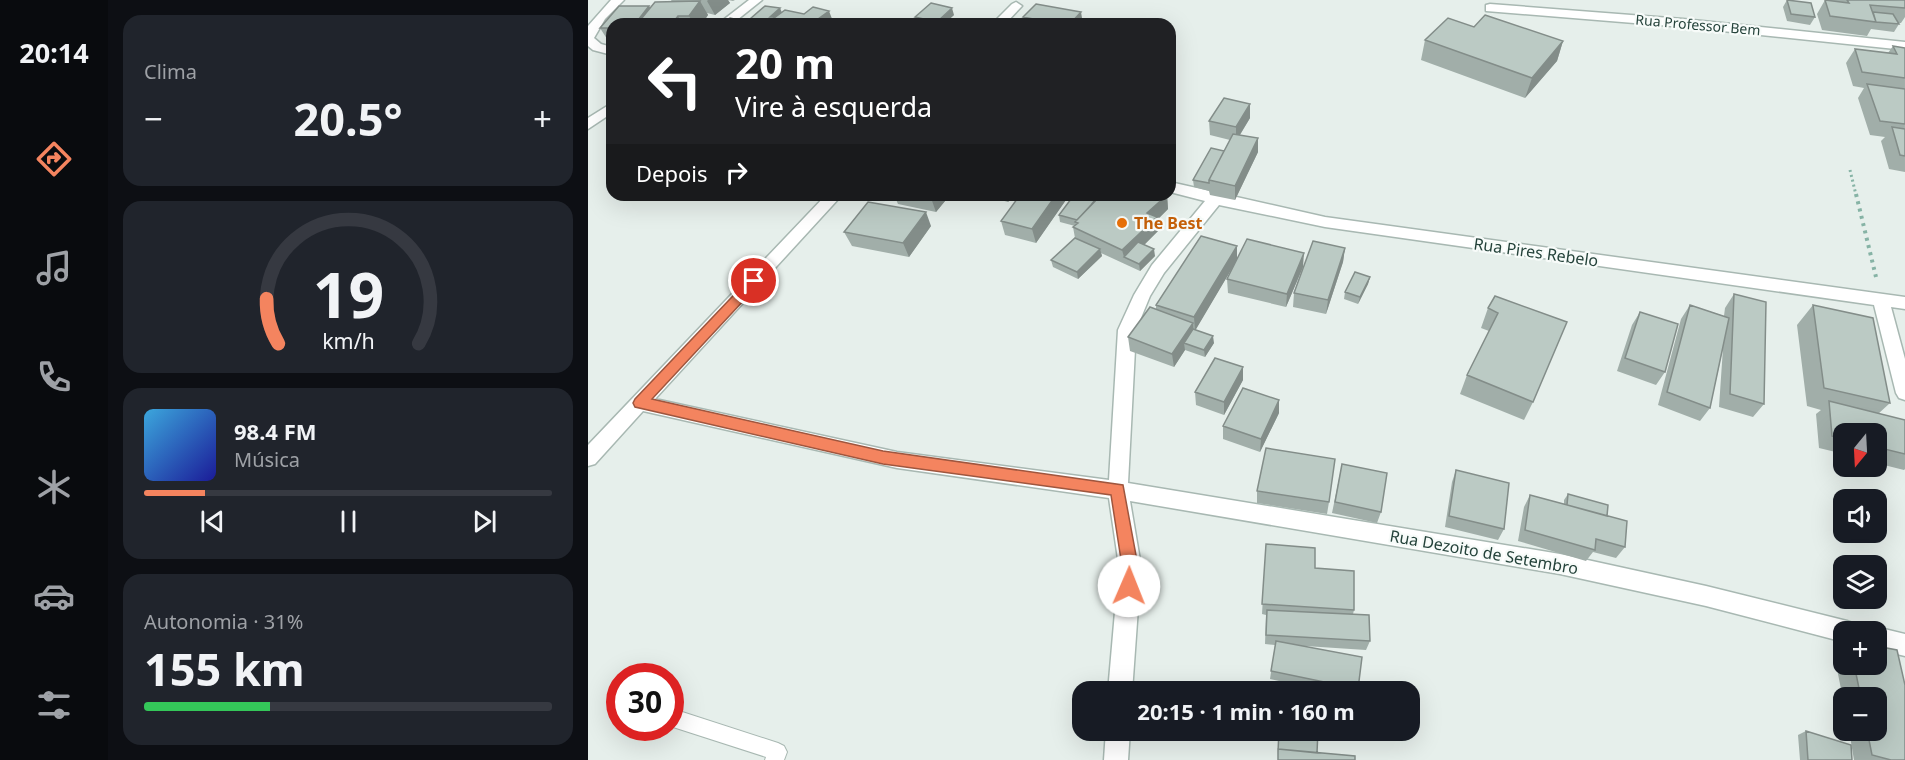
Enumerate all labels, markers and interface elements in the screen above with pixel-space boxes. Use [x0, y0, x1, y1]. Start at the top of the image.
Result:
street label: Rua Professor Bem [1635, 10, 1761, 39]
text: 20:14 [19, 34, 89, 71]
text: 20 m [735, 34, 835, 91]
icon: left [636, 42, 714, 120]
text: Clima [144, 58, 197, 85]
text: 20.5° [294, 88, 402, 149]
text: Vire à esquerda [735, 88, 932, 125]
text: − [144, 96, 163, 141]
text: + [533, 96, 552, 141]
icon: directions [33, 138, 75, 180]
icon: right [720, 156, 753, 189]
text: Depois [636, 158, 708, 188]
place label: The Best [1134, 212, 1203, 234]
marker: The Best [1115, 216, 1129, 230]
street label: Rua Pires Rebelo [1472, 232, 1600, 272]
icon: music [33, 247, 75, 289]
text: 19 [312, 251, 384, 336]
pin [728, 255, 779, 306]
icon: arrive [737, 264, 770, 297]
text: km/h [322, 326, 374, 355]
icon: phone [33, 356, 75, 398]
text: 98.4 FM [234, 416, 316, 446]
north arrow [1833, 423, 1887, 477]
map controls [1833, 423, 1887, 741]
text: Música [234, 446, 300, 473]
icon: climate [33, 466, 75, 508]
button: sound [1833, 489, 1887, 543]
icon: previous [196, 505, 229, 538]
icon: pause [332, 505, 365, 538]
icon: next [468, 505, 501, 538]
street label: Rua Dezoito de Setembro [1388, 525, 1580, 579]
position arrow [1097, 554, 1161, 618]
button: layers [1833, 555, 1887, 609]
icon: car [33, 575, 75, 617]
text: Autonomia · 31% [144, 608, 303, 635]
button: + [1833, 621, 1887, 675]
text: 155 km [144, 638, 305, 699]
speed limit sign: 30 [606, 663, 684, 741]
icon: filters [33, 684, 75, 726]
button: − [1833, 687, 1887, 741]
text: 20:15 · 1 min · 160 m [1137, 696, 1355, 726]

